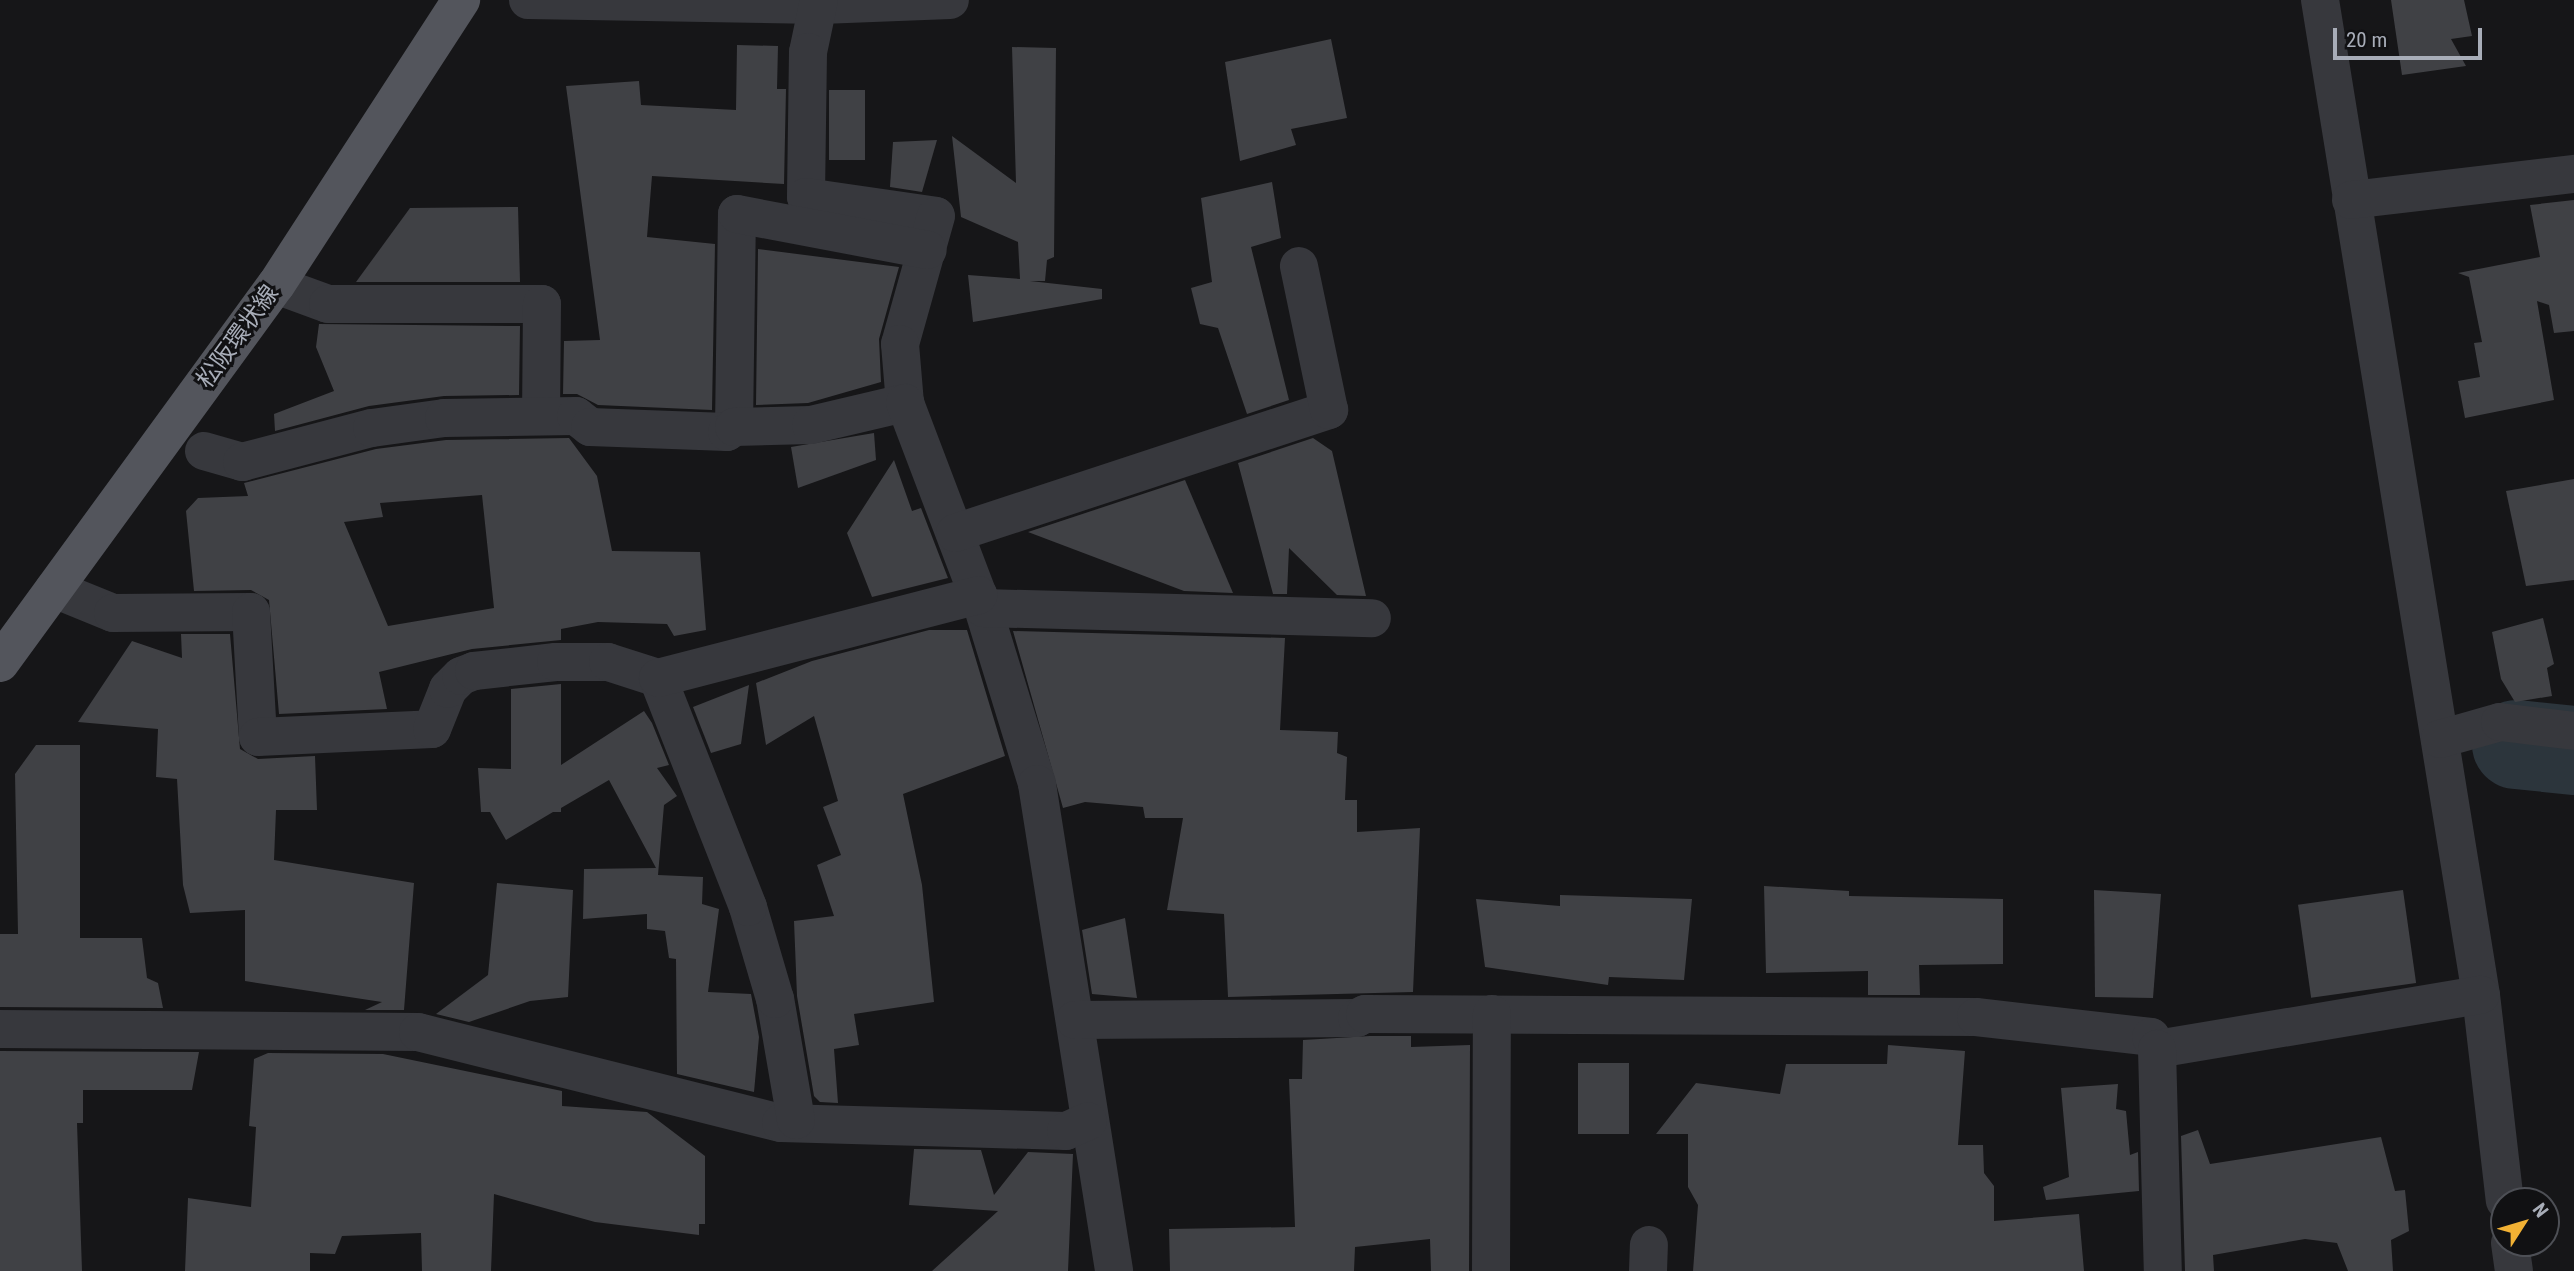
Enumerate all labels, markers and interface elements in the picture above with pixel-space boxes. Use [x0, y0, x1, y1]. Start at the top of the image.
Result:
scale bar [2336, 14, 2485, 58]
text: 20 m [2346, 28, 2387, 52]
street label: 松阪環状線 [191, 280, 285, 394]
north arrow [2490, 1187, 2560, 1257]
text: N [2528, 1199, 2553, 1222]

